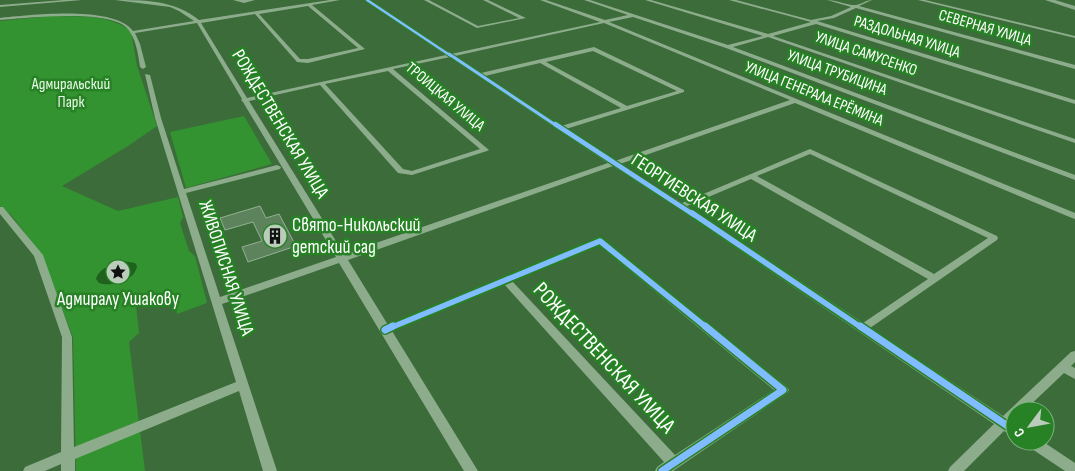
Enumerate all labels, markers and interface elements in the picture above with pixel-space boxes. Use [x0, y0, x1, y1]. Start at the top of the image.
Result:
street label: СЕВЕРНАЯ УЛИЦА [936, 6, 1034, 50]
street label: РАЗДОЛЬНАЯ УЛИЦА [852, 12, 963, 62]
street label: УЛИЦА САМУСЕНКО [813, 28, 920, 80]
street label: РОЖДЕСТВЕНСКАЯ УЛИЦА [226, 45, 334, 203]
street label: УЛИЦА ТРУБИЦИНА [784, 46, 890, 100]
street label: УЛИЦА ГЕНЕРАЛА ЕРЁМИНА [742, 57, 886, 131]
street label: ТРОИЦКАЯ УЛИЦА [402, 58, 489, 136]
park label: Адмиральский Парк [31, 75, 110, 112]
street label: ГЕОРГИЕВСКАЯ УЛИЦА [627, 149, 762, 248]
street label: ЖИВОПИСНАЯ УЛИЦА [193, 198, 259, 339]
place label: Свято-Никольский детский сад [292, 214, 421, 259]
building icon: Свято-Никольский детский сад [262, 223, 288, 249]
place icon: Адмиралу Ушакову [105, 259, 131, 285]
street label: РОЖДЕСТВЕНСКАЯ УЛИЦА [527, 277, 681, 439]
place label: Адмиралу Ушакову [56, 288, 180, 311]
north arrow [1005, 401, 1055, 451]
text: С [1010, 425, 1029, 440]

